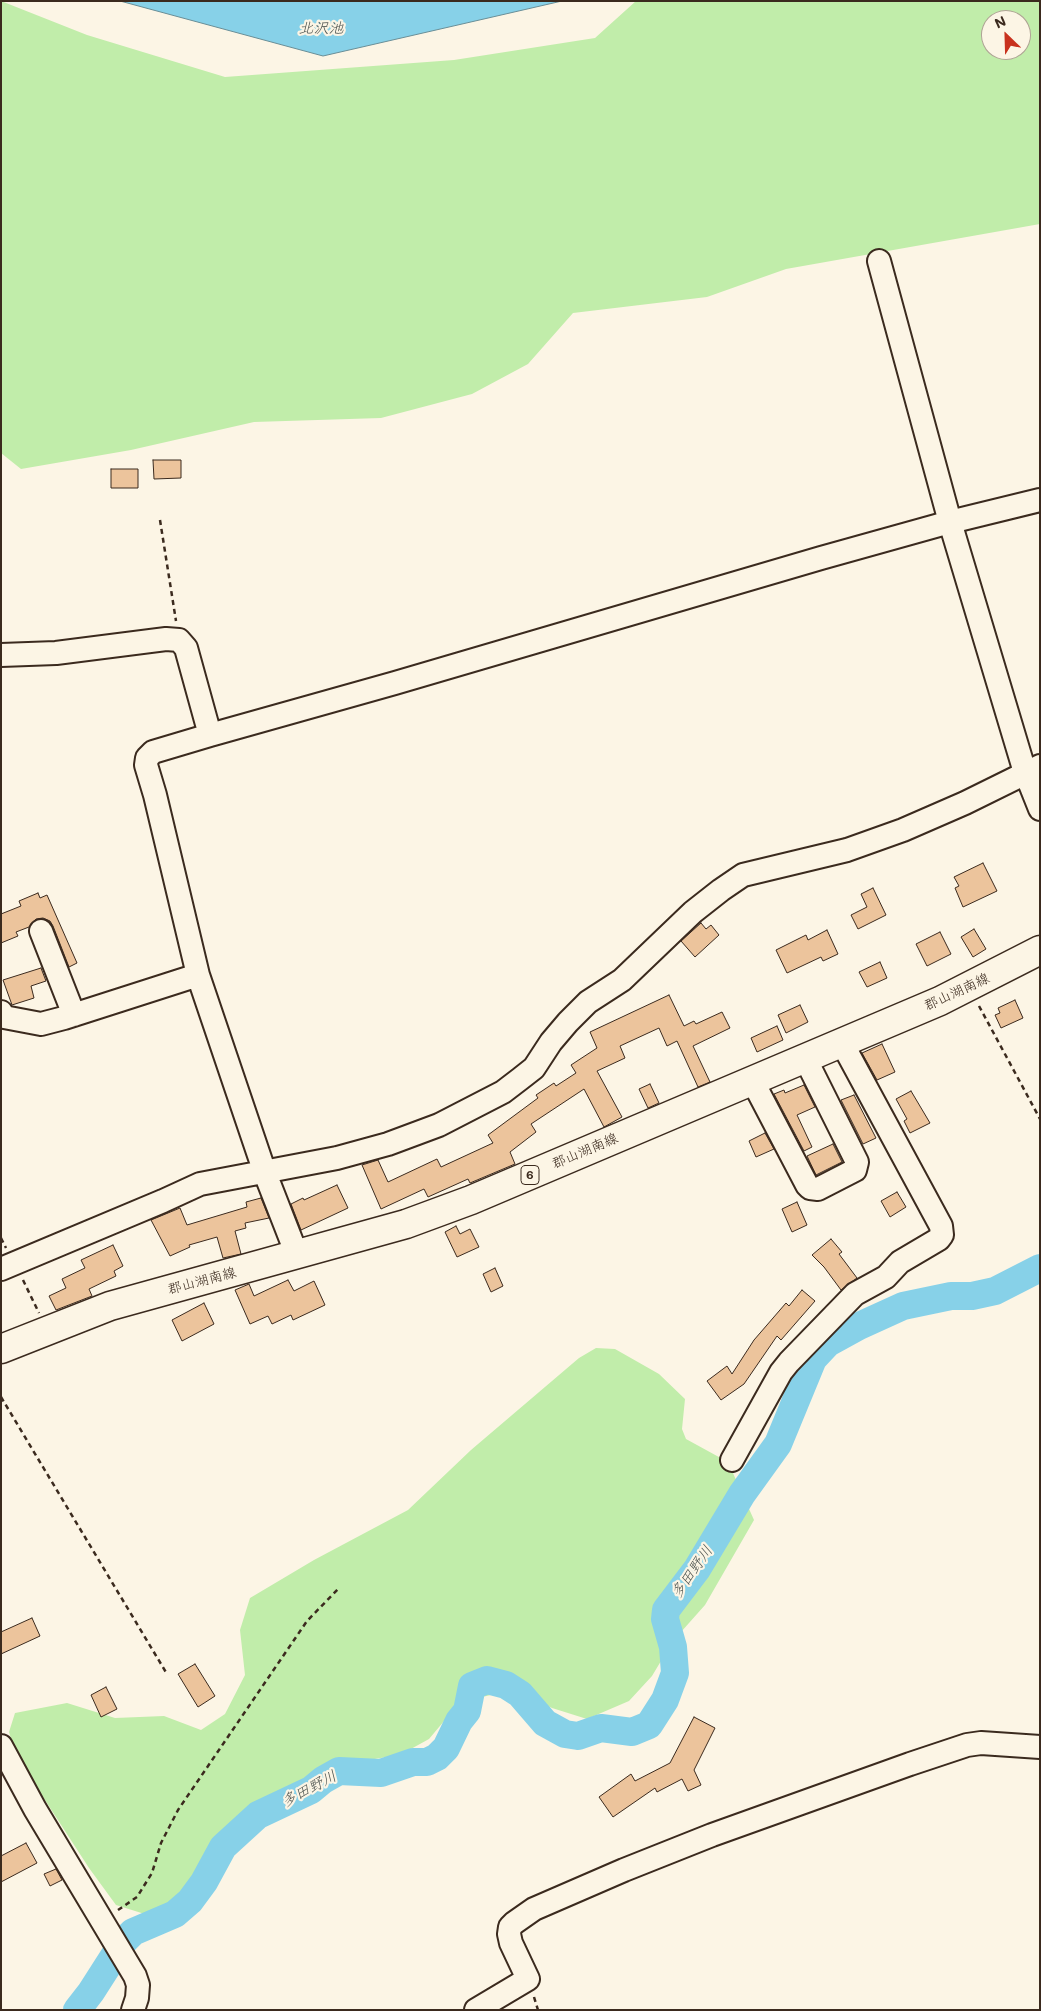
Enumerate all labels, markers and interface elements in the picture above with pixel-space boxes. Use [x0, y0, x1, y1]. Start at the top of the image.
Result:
north arrow [981, 10, 1031, 60]
text: N [991, 11, 1009, 33]
water label: 北沢池 [299, 19, 343, 37]
street label: 郡山湖南線 [922, 970, 992, 1014]
street label: 郡山湖南線 [550, 1130, 620, 1172]
road number: 6 [521, 1166, 539, 1184]
street label: 郡山湖南線 [166, 1264, 238, 1298]
water label: 多田野川 [667, 1542, 717, 1602]
water label: 多田野川 [278, 1767, 340, 1811]

